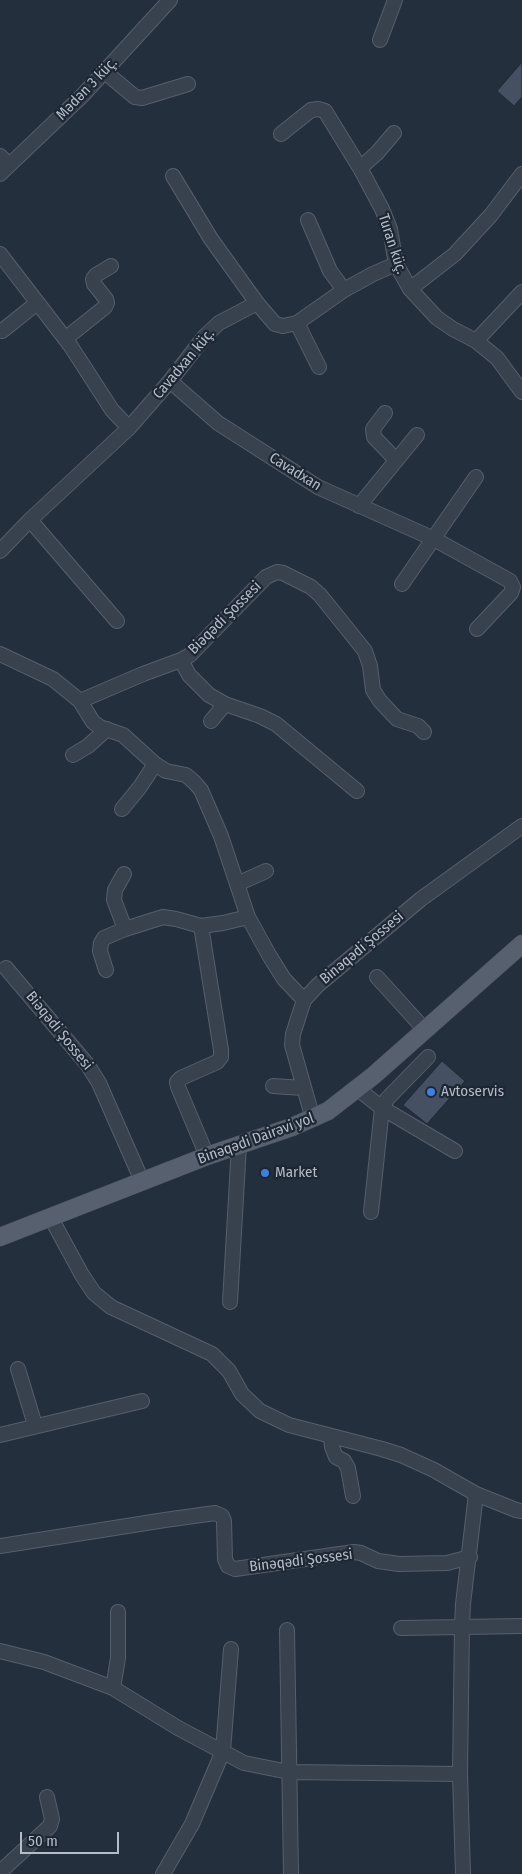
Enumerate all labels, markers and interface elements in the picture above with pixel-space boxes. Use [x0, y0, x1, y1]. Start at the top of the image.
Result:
street label: Mədən 3 küç. [53, 54, 121, 124]
street label: Turan küç. [374, 212, 410, 276]
street label: Cavadxan küç. [149, 325, 219, 403]
street label: Cavadxan [266, 449, 324, 495]
street label: Biəqədi Şossesi [185, 578, 265, 658]
street label: Binəqədi Şossesi [316, 908, 408, 988]
street label: Biəqədi Şossesi [22, 988, 96, 1074]
place label: Avtoservis [441, 1083, 504, 1101]
marker: Avtoservis [425, 1086, 437, 1098]
street label: Binəqədi Dairəvi yol [195, 1110, 317, 1168]
place label: Market [275, 1164, 317, 1182]
marker: Market [259, 1167, 271, 1179]
street label: Binəqədi Şossesi [248, 1546, 354, 1576]
scale bar [22, 1822, 121, 1854]
text: 50 m [28, 1832, 58, 1850]

